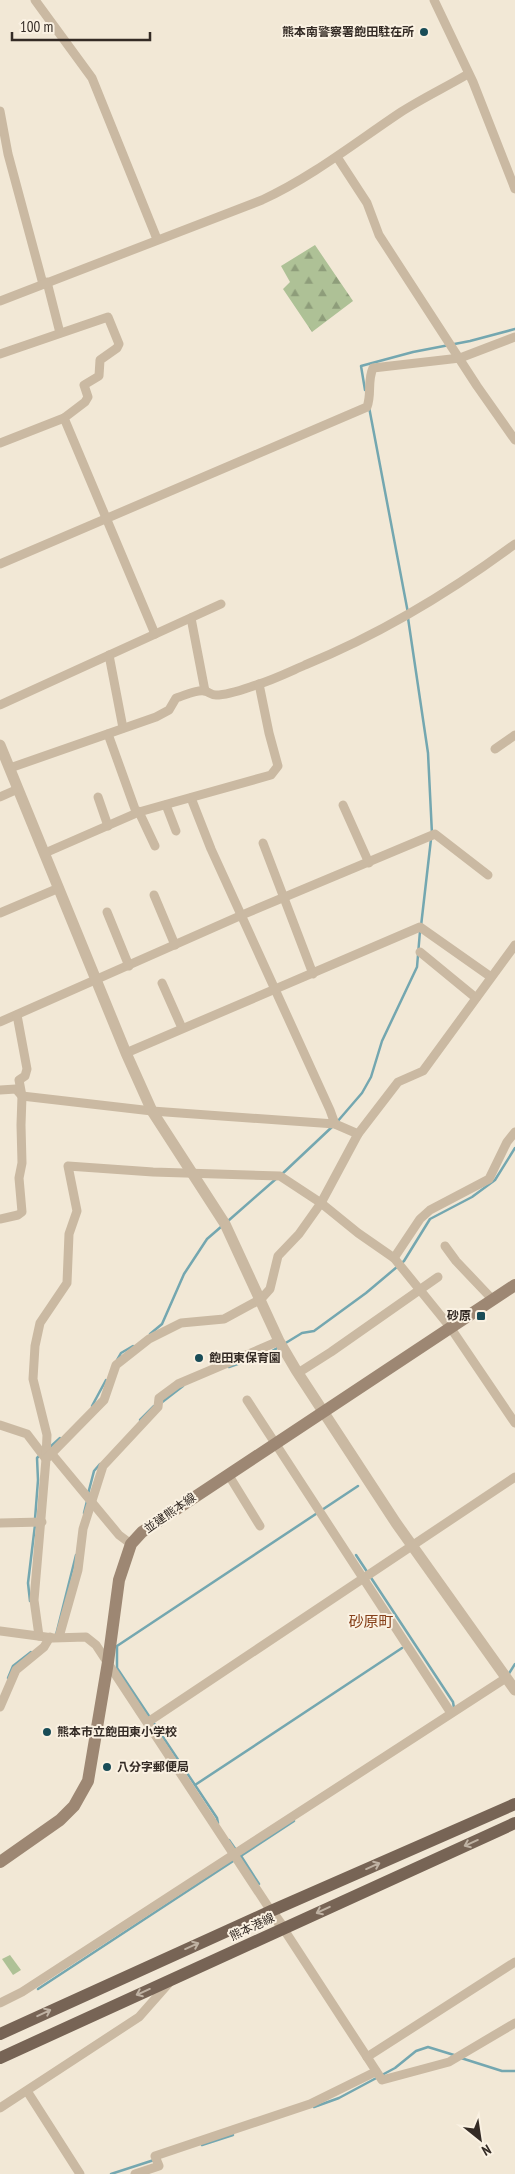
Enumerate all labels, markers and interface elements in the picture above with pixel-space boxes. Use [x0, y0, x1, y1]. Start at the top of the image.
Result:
scale bar [12, 10, 150, 42]
text: 100 m [20, 17, 53, 36]
place label: 熊本南警察署飽田駐在所 [282, 24, 414, 39]
marker: 熊本南警察署飽田駐在所 [418, 26, 430, 38]
place label: 砂原 [446, 1308, 471, 1323]
marker: 砂原 [475, 1310, 487, 1322]
place label: 飽田東保育園 [209, 1350, 281, 1365]
marker: 飽田東保育園 [193, 1352, 205, 1364]
street label: 並建熊本線 [141, 1489, 199, 1536]
district label: 砂原町 [348, 1612, 394, 1631]
place label: 熊本市立飽田東小学校 [57, 1724, 177, 1739]
marker: 熊本市立飽田東小学校 [41, 1726, 53, 1738]
place label: 八分字郵便局 [117, 1759, 189, 1774]
marker: 八分字郵便局 [101, 1761, 113, 1773]
one-way arrow [464, 1839, 479, 1848]
one-way arrow [365, 1861, 380, 1871]
one-way arrow [316, 1906, 331, 1916]
street label: 熊本港線 [227, 1910, 277, 1943]
one-way arrow [184, 1941, 199, 1951]
one-way arrow [136, 1988, 151, 1997]
one-way arrow [36, 2008, 51, 2018]
north arrow [455, 2114, 505, 2164]
text: N [479, 2141, 494, 2160]

